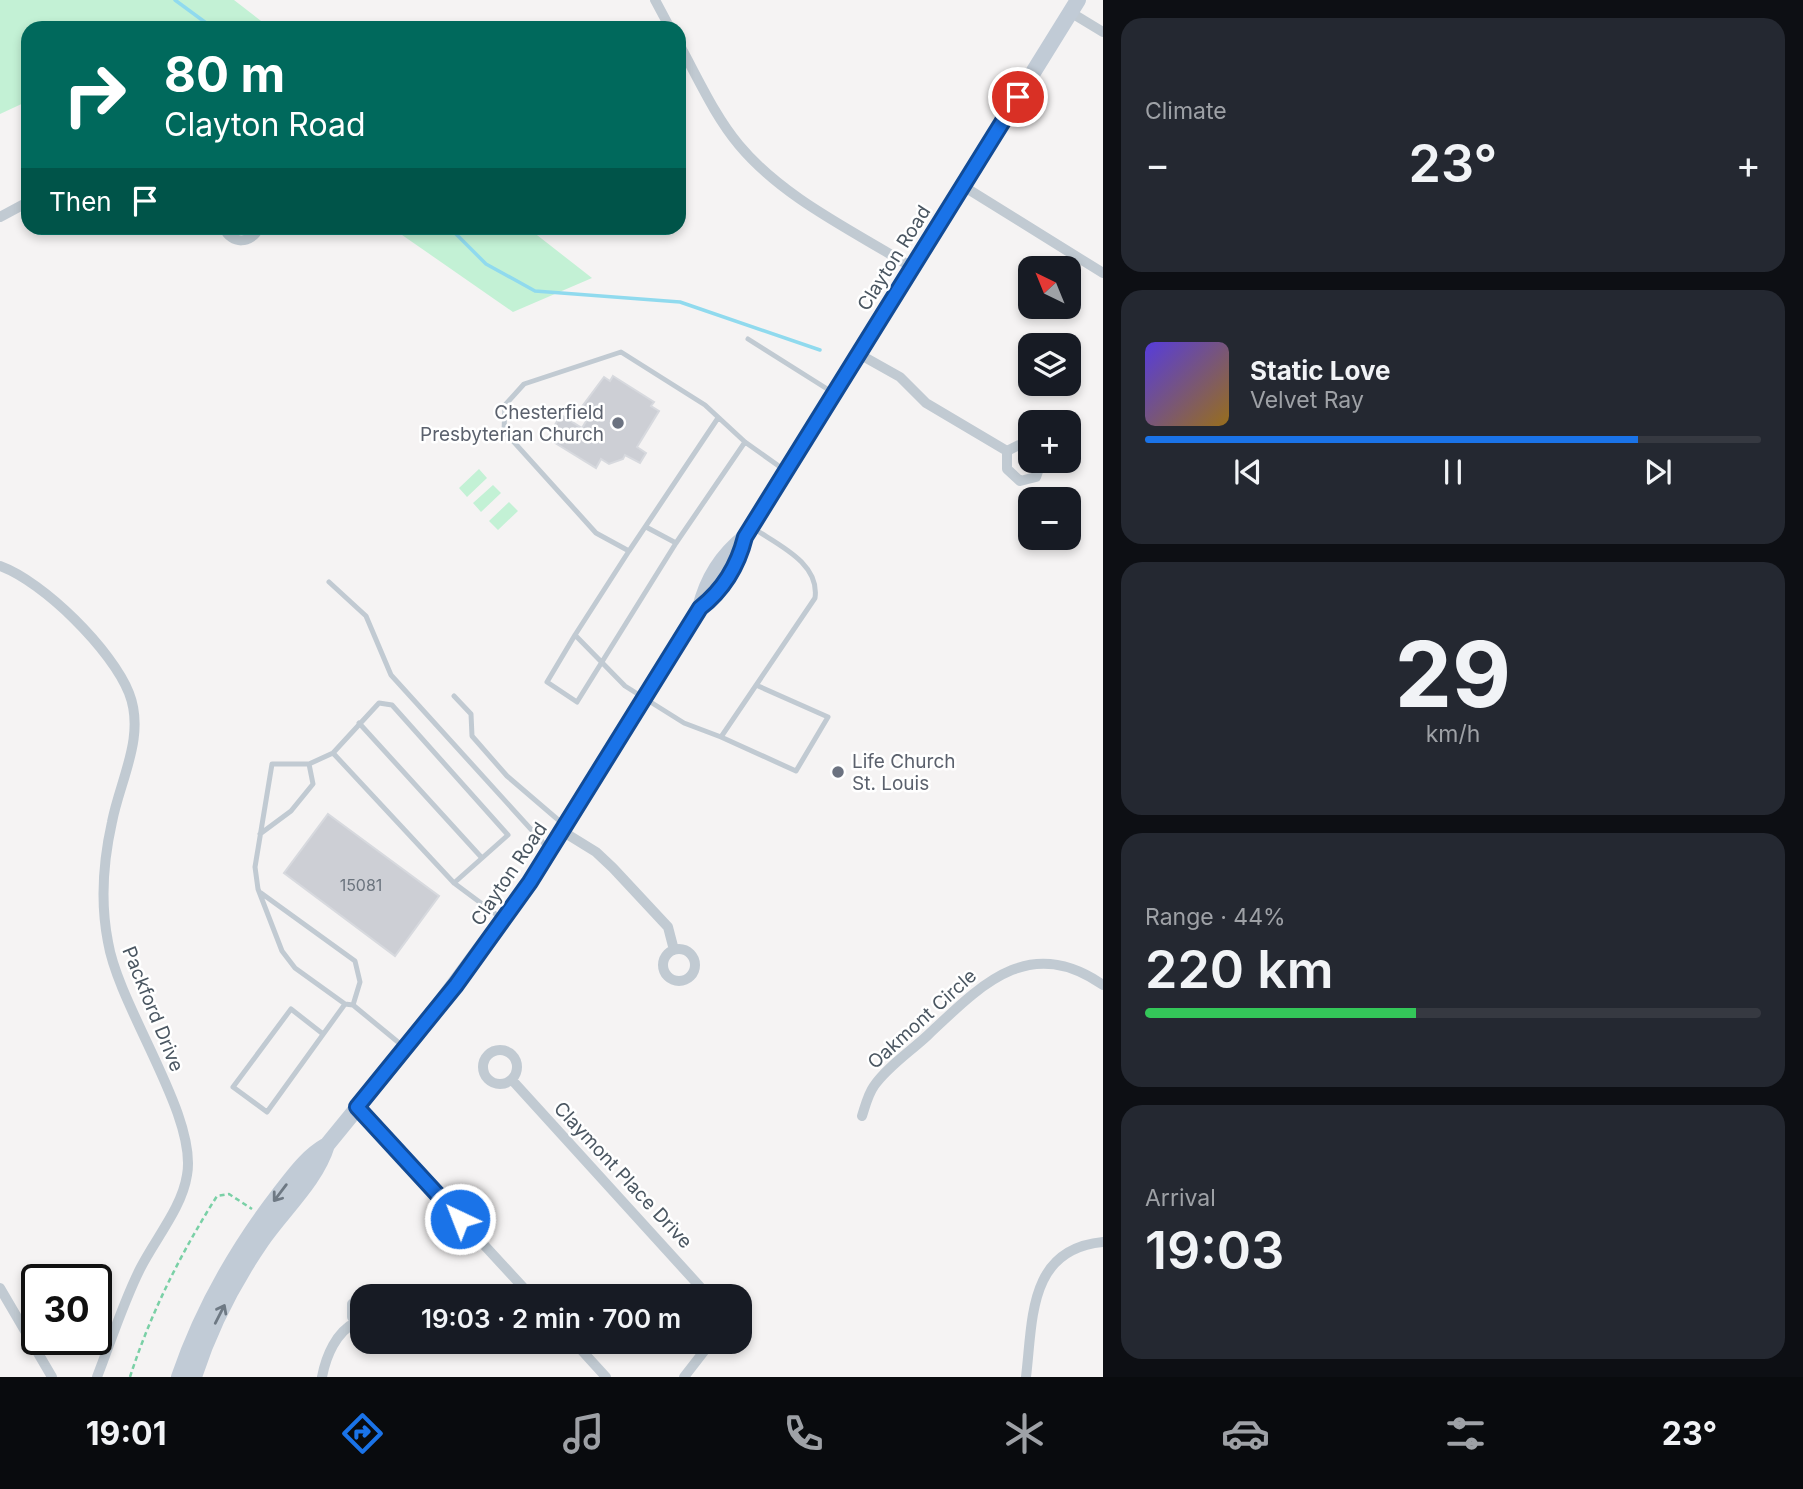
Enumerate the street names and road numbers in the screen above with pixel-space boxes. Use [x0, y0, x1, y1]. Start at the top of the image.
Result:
street label: Clayton Road [853, 201, 935, 315]
street label: Clayton Road [466, 818, 552, 930]
street label: Packford Drive [117, 943, 189, 1075]
street label: Oakmont Circle [863, 964, 981, 1074]
street label: Claymont Place Drive [549, 1097, 697, 1253]

